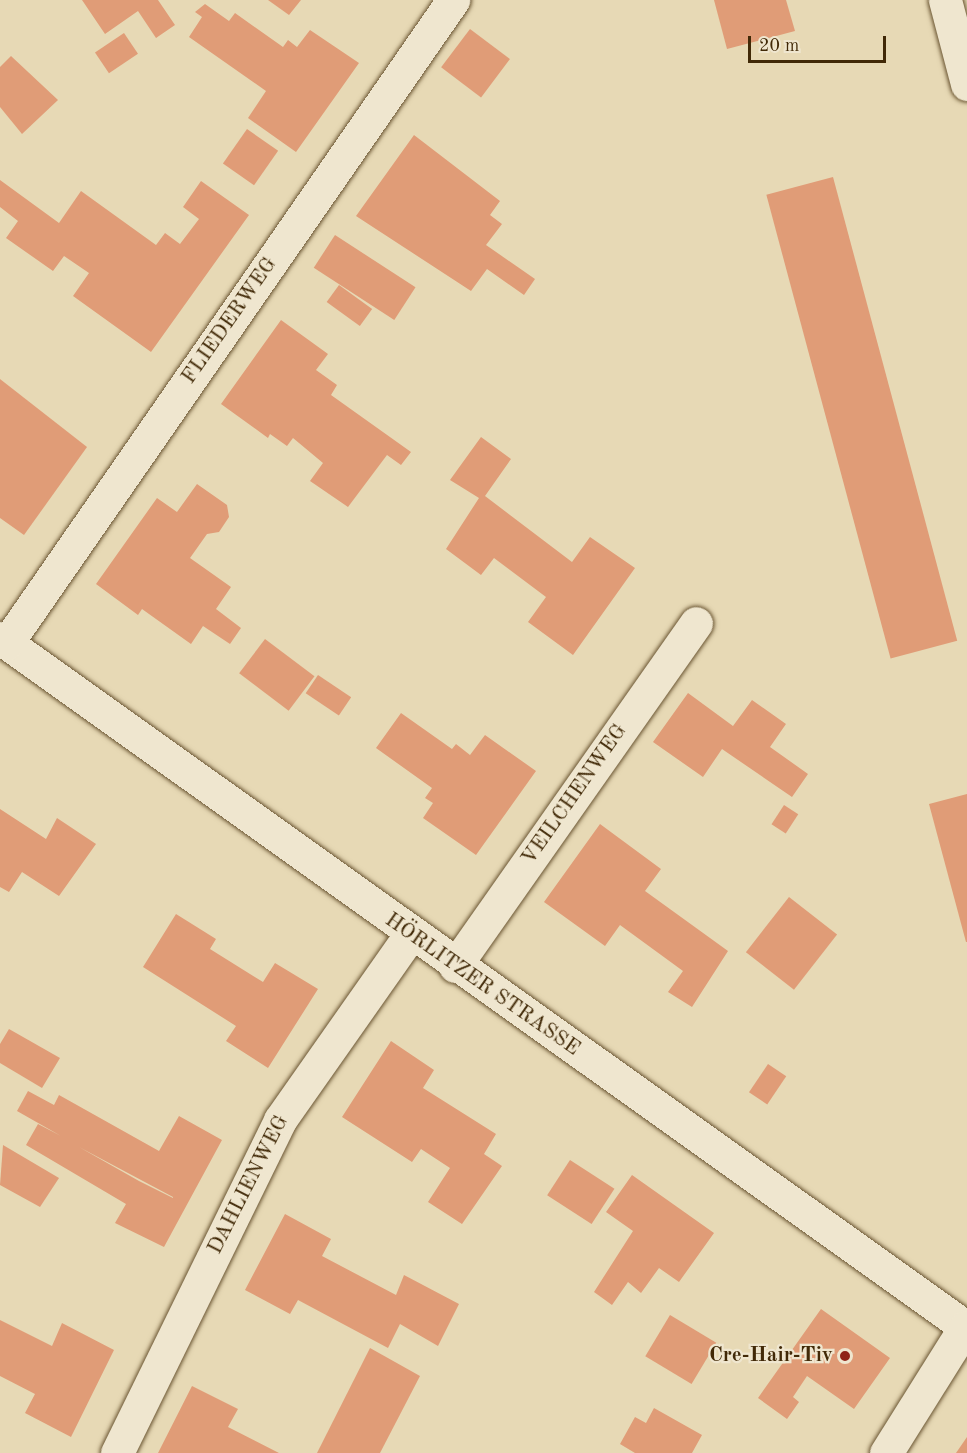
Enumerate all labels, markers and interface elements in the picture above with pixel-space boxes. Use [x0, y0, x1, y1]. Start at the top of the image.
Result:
scale bar [751, 24, 889, 62]
text: 20 m [759, 37, 799, 55]
street label: FLIEDERWEG [177, 253, 283, 389]
street label: VEILCHENWEG [517, 720, 633, 870]
street label: HÖRLITZER STRASSE [380, 908, 584, 1062]
street label: DAHLIENWEG [203, 1111, 295, 1259]
place label: Cre-Hair-Tiv [709, 1343, 833, 1369]
marker: Cre-Hair-Tiv [838, 1349, 852, 1363]

